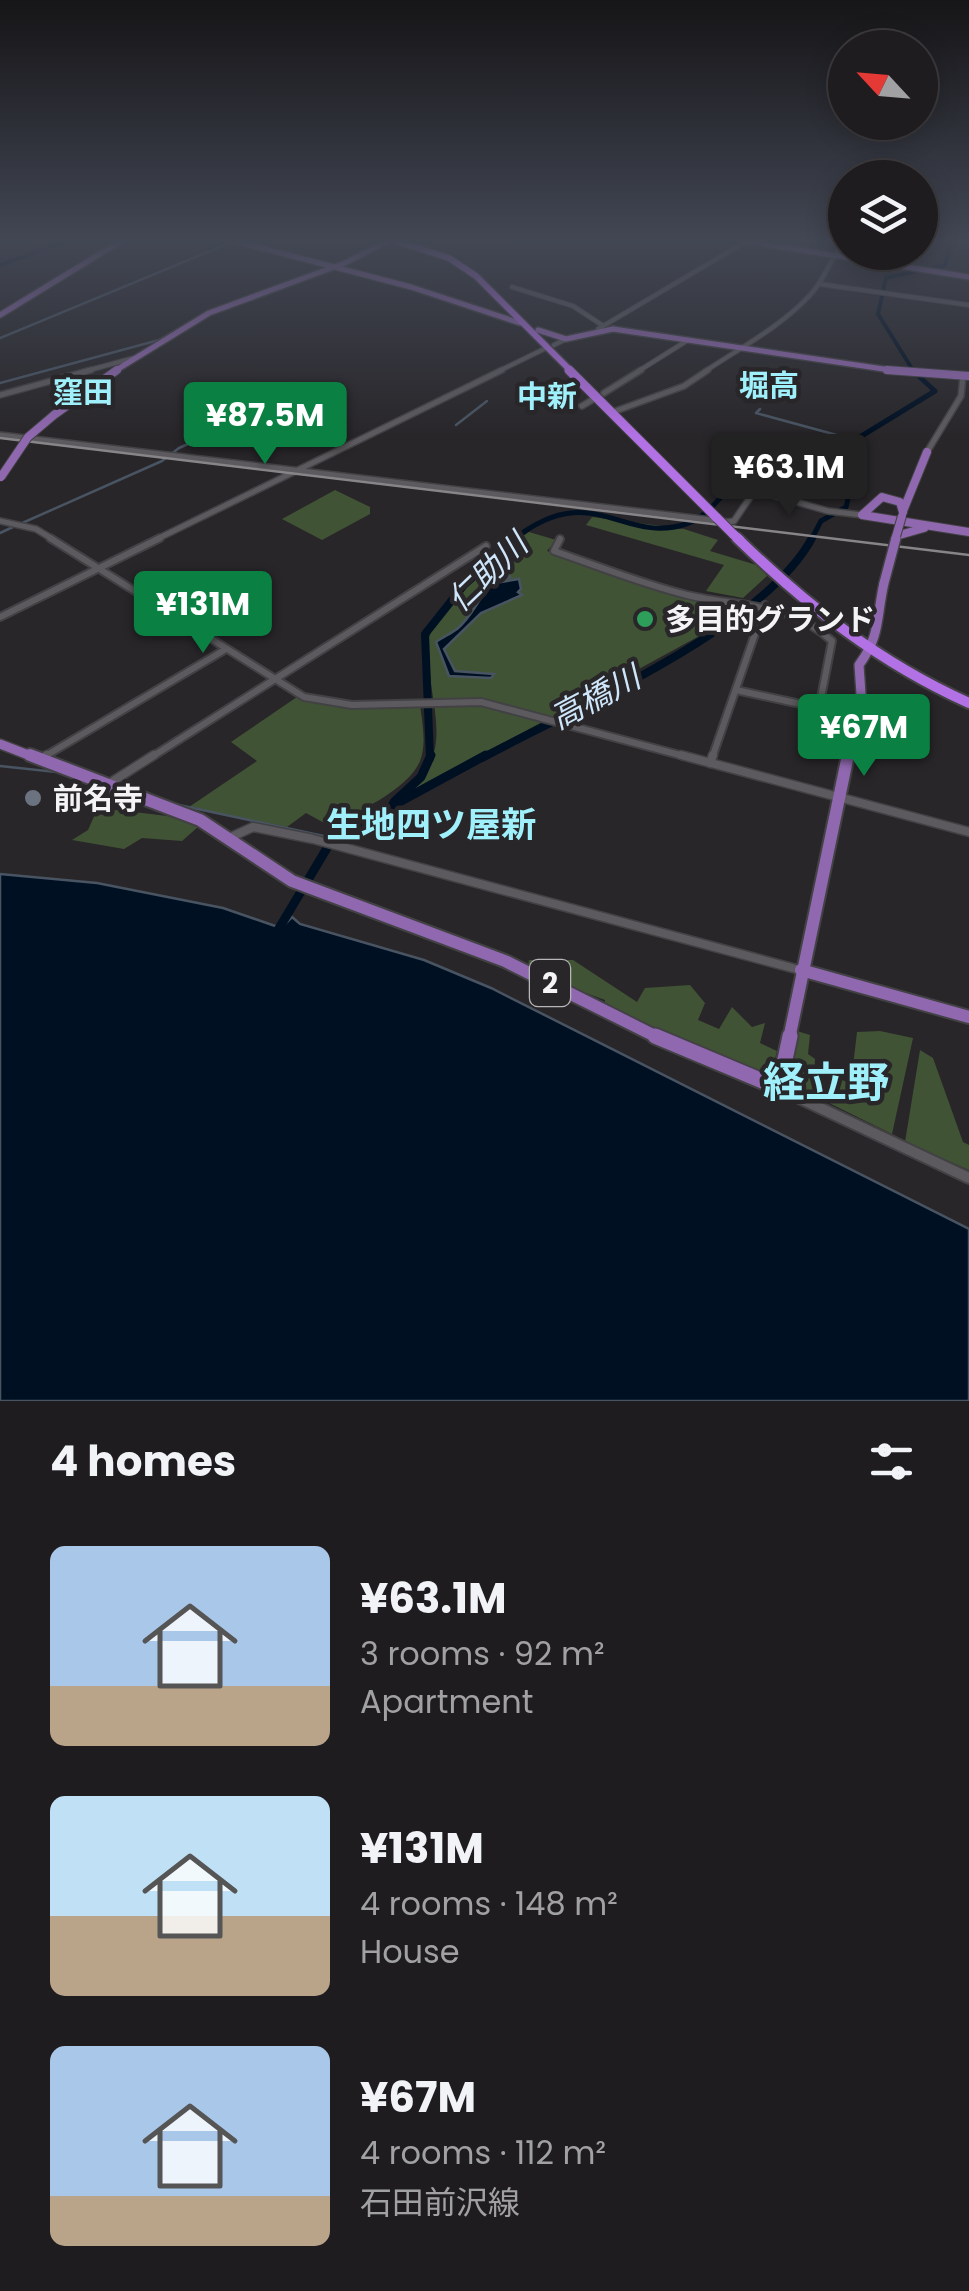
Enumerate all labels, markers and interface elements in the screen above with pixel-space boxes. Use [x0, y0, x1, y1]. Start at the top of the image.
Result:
north arrow [828, 30, 938, 140]
map controls [828, 30, 938, 270]
button: layers [828, 160, 938, 270]
district label: 堀高 [739, 364, 799, 407]
district label: 窪田 [53, 371, 113, 414]
district label: 中新 [517, 375, 577, 418]
pin: ¥87.5M [184, 382, 346, 467]
text: ¥87.5M [206, 392, 324, 437]
pin: ¥63.1M [708, 434, 870, 519]
text: ¥63.1M [733, 444, 845, 489]
water label: 仁助川 [437, 520, 539, 622]
pin: ¥131M [133, 571, 273, 656]
text: ¥131M [156, 581, 250, 626]
place label: 多目的グランド [665, 598, 875, 641]
marker: 多目的グランド [634, 608, 656, 630]
water label: 高橋川 [542, 653, 651, 739]
pin: ¥67M [805, 694, 923, 779]
text: ¥67M [820, 704, 908, 749]
place label: 前名寺 [53, 777, 143, 820]
marker: 前名寺 [22, 787, 44, 809]
district label: 生地四ツ屋新 [326, 800, 536, 849]
road number: 2 [530, 960, 570, 1006]
district label: 経立野 [763, 1053, 889, 1112]
text: 4 homes [50, 1432, 236, 1491]
icon: filters [864, 1434, 919, 1489]
text: ¥63.1M [360, 1569, 507, 1628]
icon: home [130, 1586, 250, 1706]
text: 3 rooms · 92 m² [360, 1631, 604, 1676]
text: Apartment [360, 1679, 533, 1724]
text: ¥131M [360, 1819, 484, 1878]
icon: home [130, 1836, 250, 1956]
text: 4 rooms · 148 m² [360, 1881, 618, 1926]
text: House [360, 1929, 460, 1974]
text: ¥67M [360, 2068, 476, 2127]
icon: home [130, 2086, 250, 2206]
text: 4 rooms · 112 m² [360, 2130, 606, 2175]
text: 石田前沢線 [360, 2180, 520, 2225]

